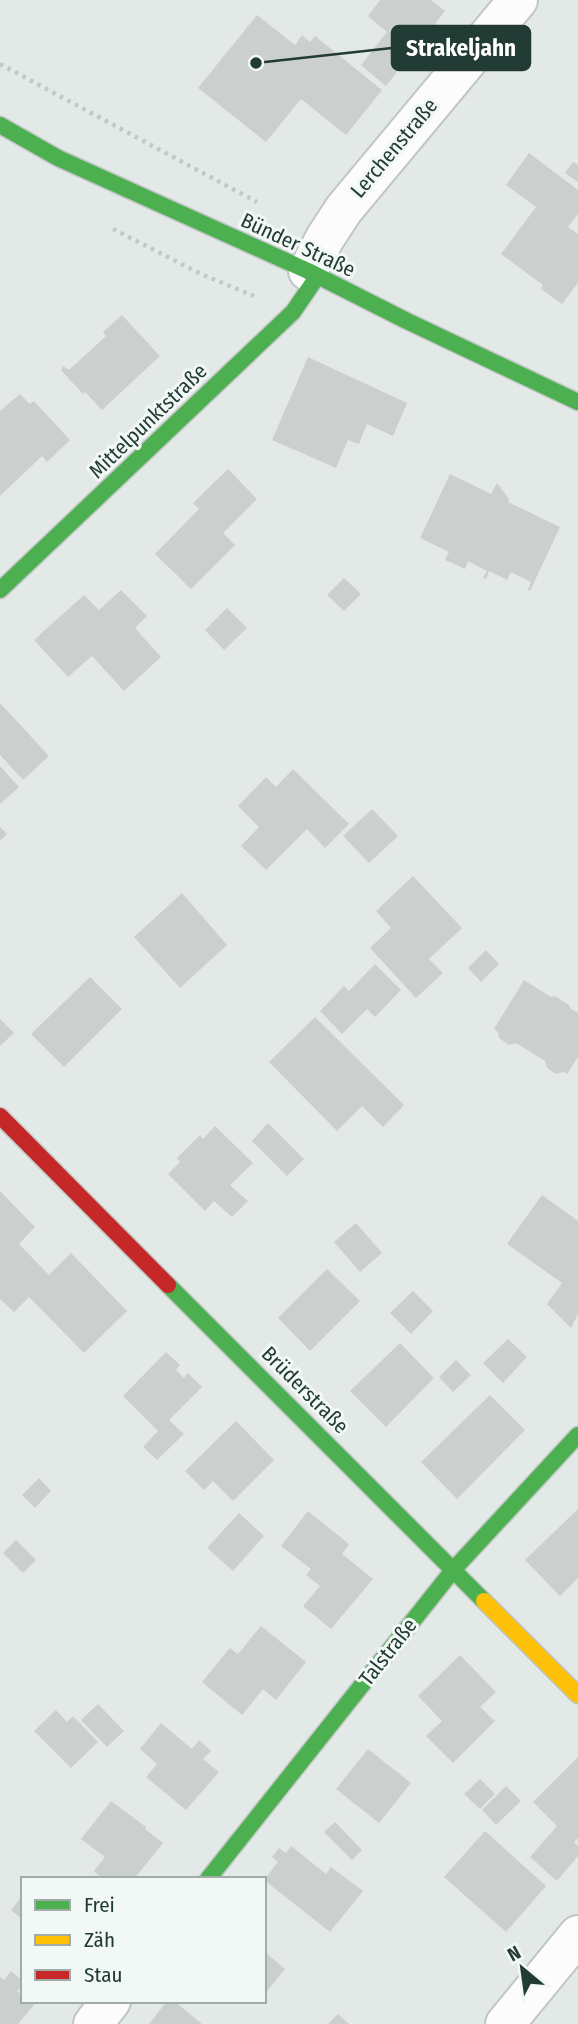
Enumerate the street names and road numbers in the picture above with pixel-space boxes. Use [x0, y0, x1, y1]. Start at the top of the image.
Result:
street label: Lerchenstraße [345, 93, 443, 203]
street label: Bünder Straße [237, 207, 359, 283]
street label: Mittelpunktstraße [84, 358, 212, 484]
street label: Brüderstraße [256, 1341, 354, 1439]
street label: Talstraße [354, 1613, 422, 1691]

